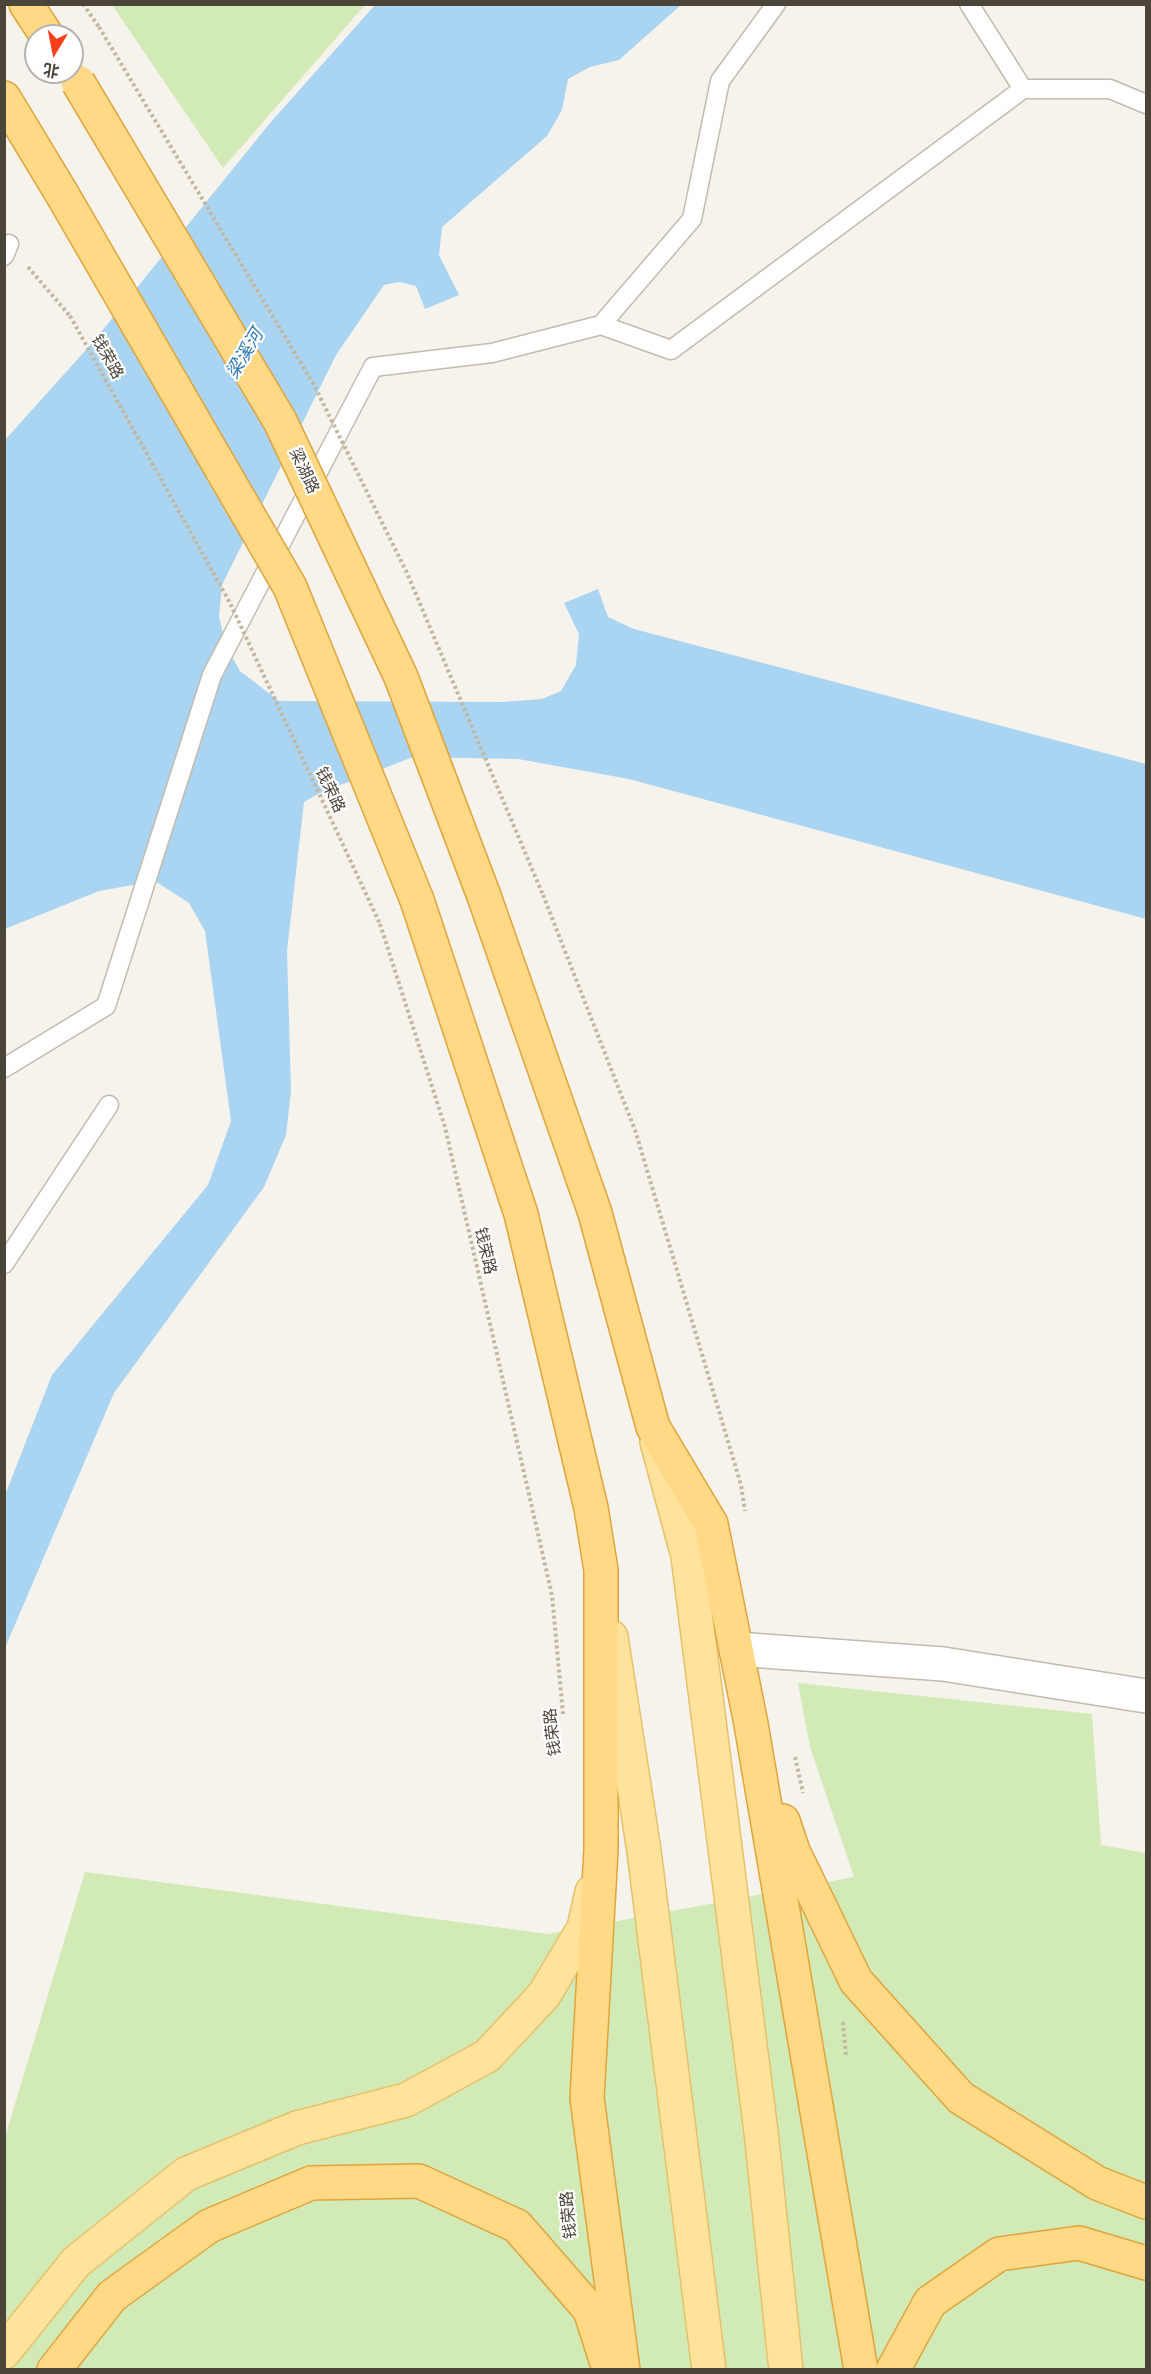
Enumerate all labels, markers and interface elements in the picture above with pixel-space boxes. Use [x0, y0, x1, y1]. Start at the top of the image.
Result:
north arrow [24, 24, 84, 84]
text: 北 [42, 60, 61, 81]
water label: 梁溪河 [222, 325, 268, 383]
street label: 钱荣路 [87, 331, 127, 383]
street label: 梁湖路 [285, 445, 323, 497]
street label: 钱荣路 [311, 764, 349, 816]
street label: 钱荣路 [470, 1225, 500, 1277]
street label: 钱荣路 [541, 1707, 565, 1757]
street label: 钱荣路 [557, 2190, 581, 2240]

